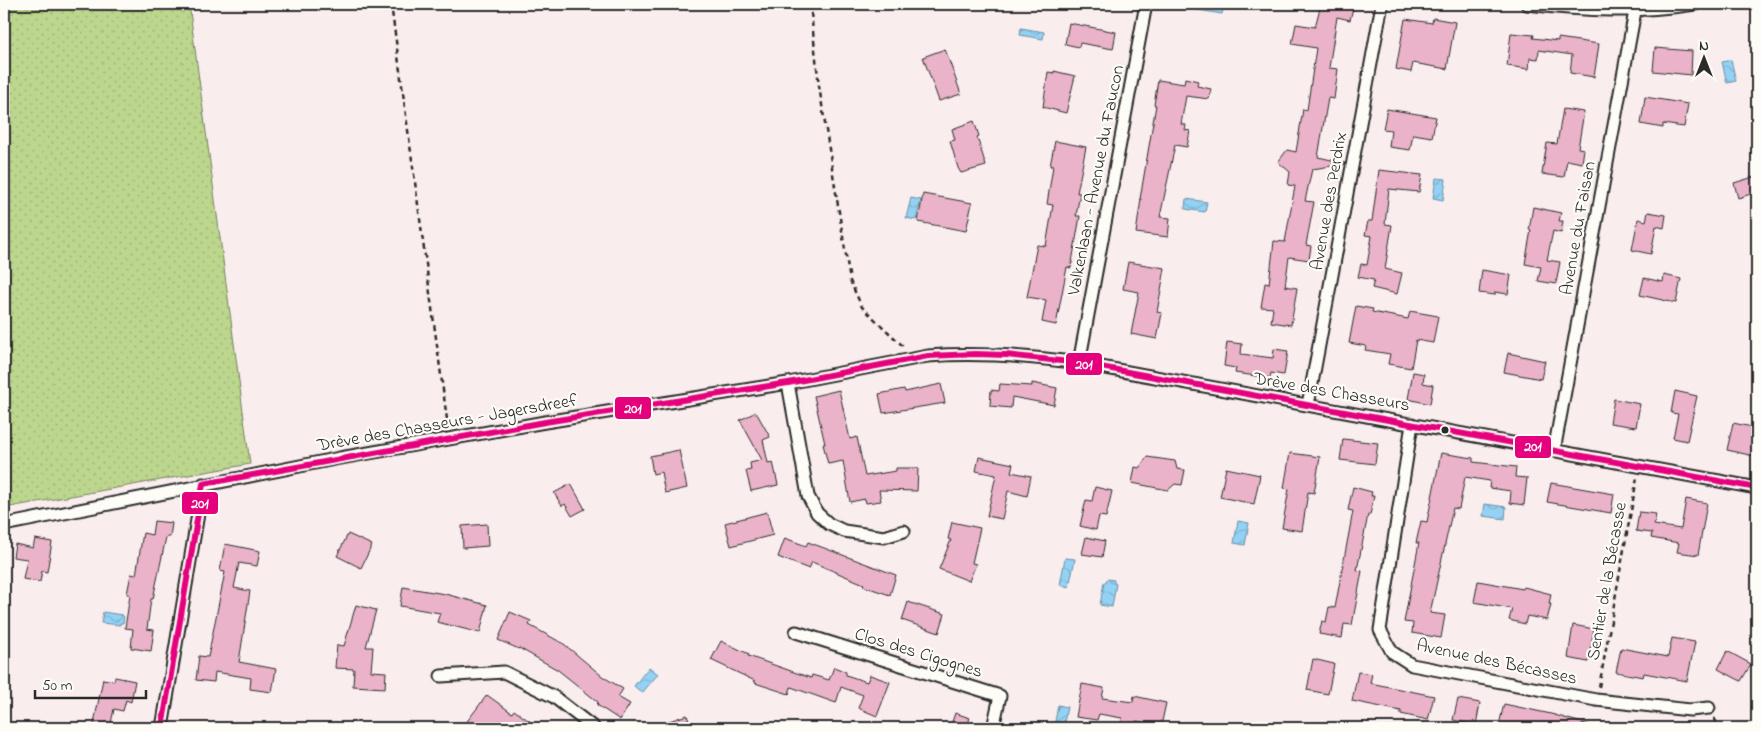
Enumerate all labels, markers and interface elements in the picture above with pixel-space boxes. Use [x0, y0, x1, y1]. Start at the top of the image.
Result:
north arrow [1678, 32, 1728, 82]
text: N [1699, 36, 1709, 57]
street label: Valkenlaan - Avenue du Faucon [1062, 63, 1132, 299]
street label: Avenue des Perdrix [1305, 130, 1355, 273]
street label: Avenue du Faisan [1554, 159, 1604, 297]
line badge: 201 [1065, 352, 1103, 376]
text: 201 [1074, 355, 1093, 376]
street label: Drève des Chasseurs [1250, 366, 1412, 420]
street label: Drève des Chasseurs - Jagersdreef [314, 388, 580, 461]
line badge: 201 [614, 396, 652, 420]
text: 201 [623, 399, 642, 420]
unlabelled marker [1440, 425, 1450, 435]
line badge: 201 [1514, 435, 1552, 459]
text: 201 [1523, 437, 1542, 458]
line badge: 201 [181, 491, 219, 515]
text: 201 [190, 494, 209, 515]
street label: Sentier de la Bécasse [1581, 499, 1635, 662]
street label: Clos des Cigognes [851, 622, 986, 687]
street label: Avenue des Bécasses [1414, 633, 1579, 693]
scale bar [35, 667, 146, 699]
text: 50 m [42, 675, 73, 697]

